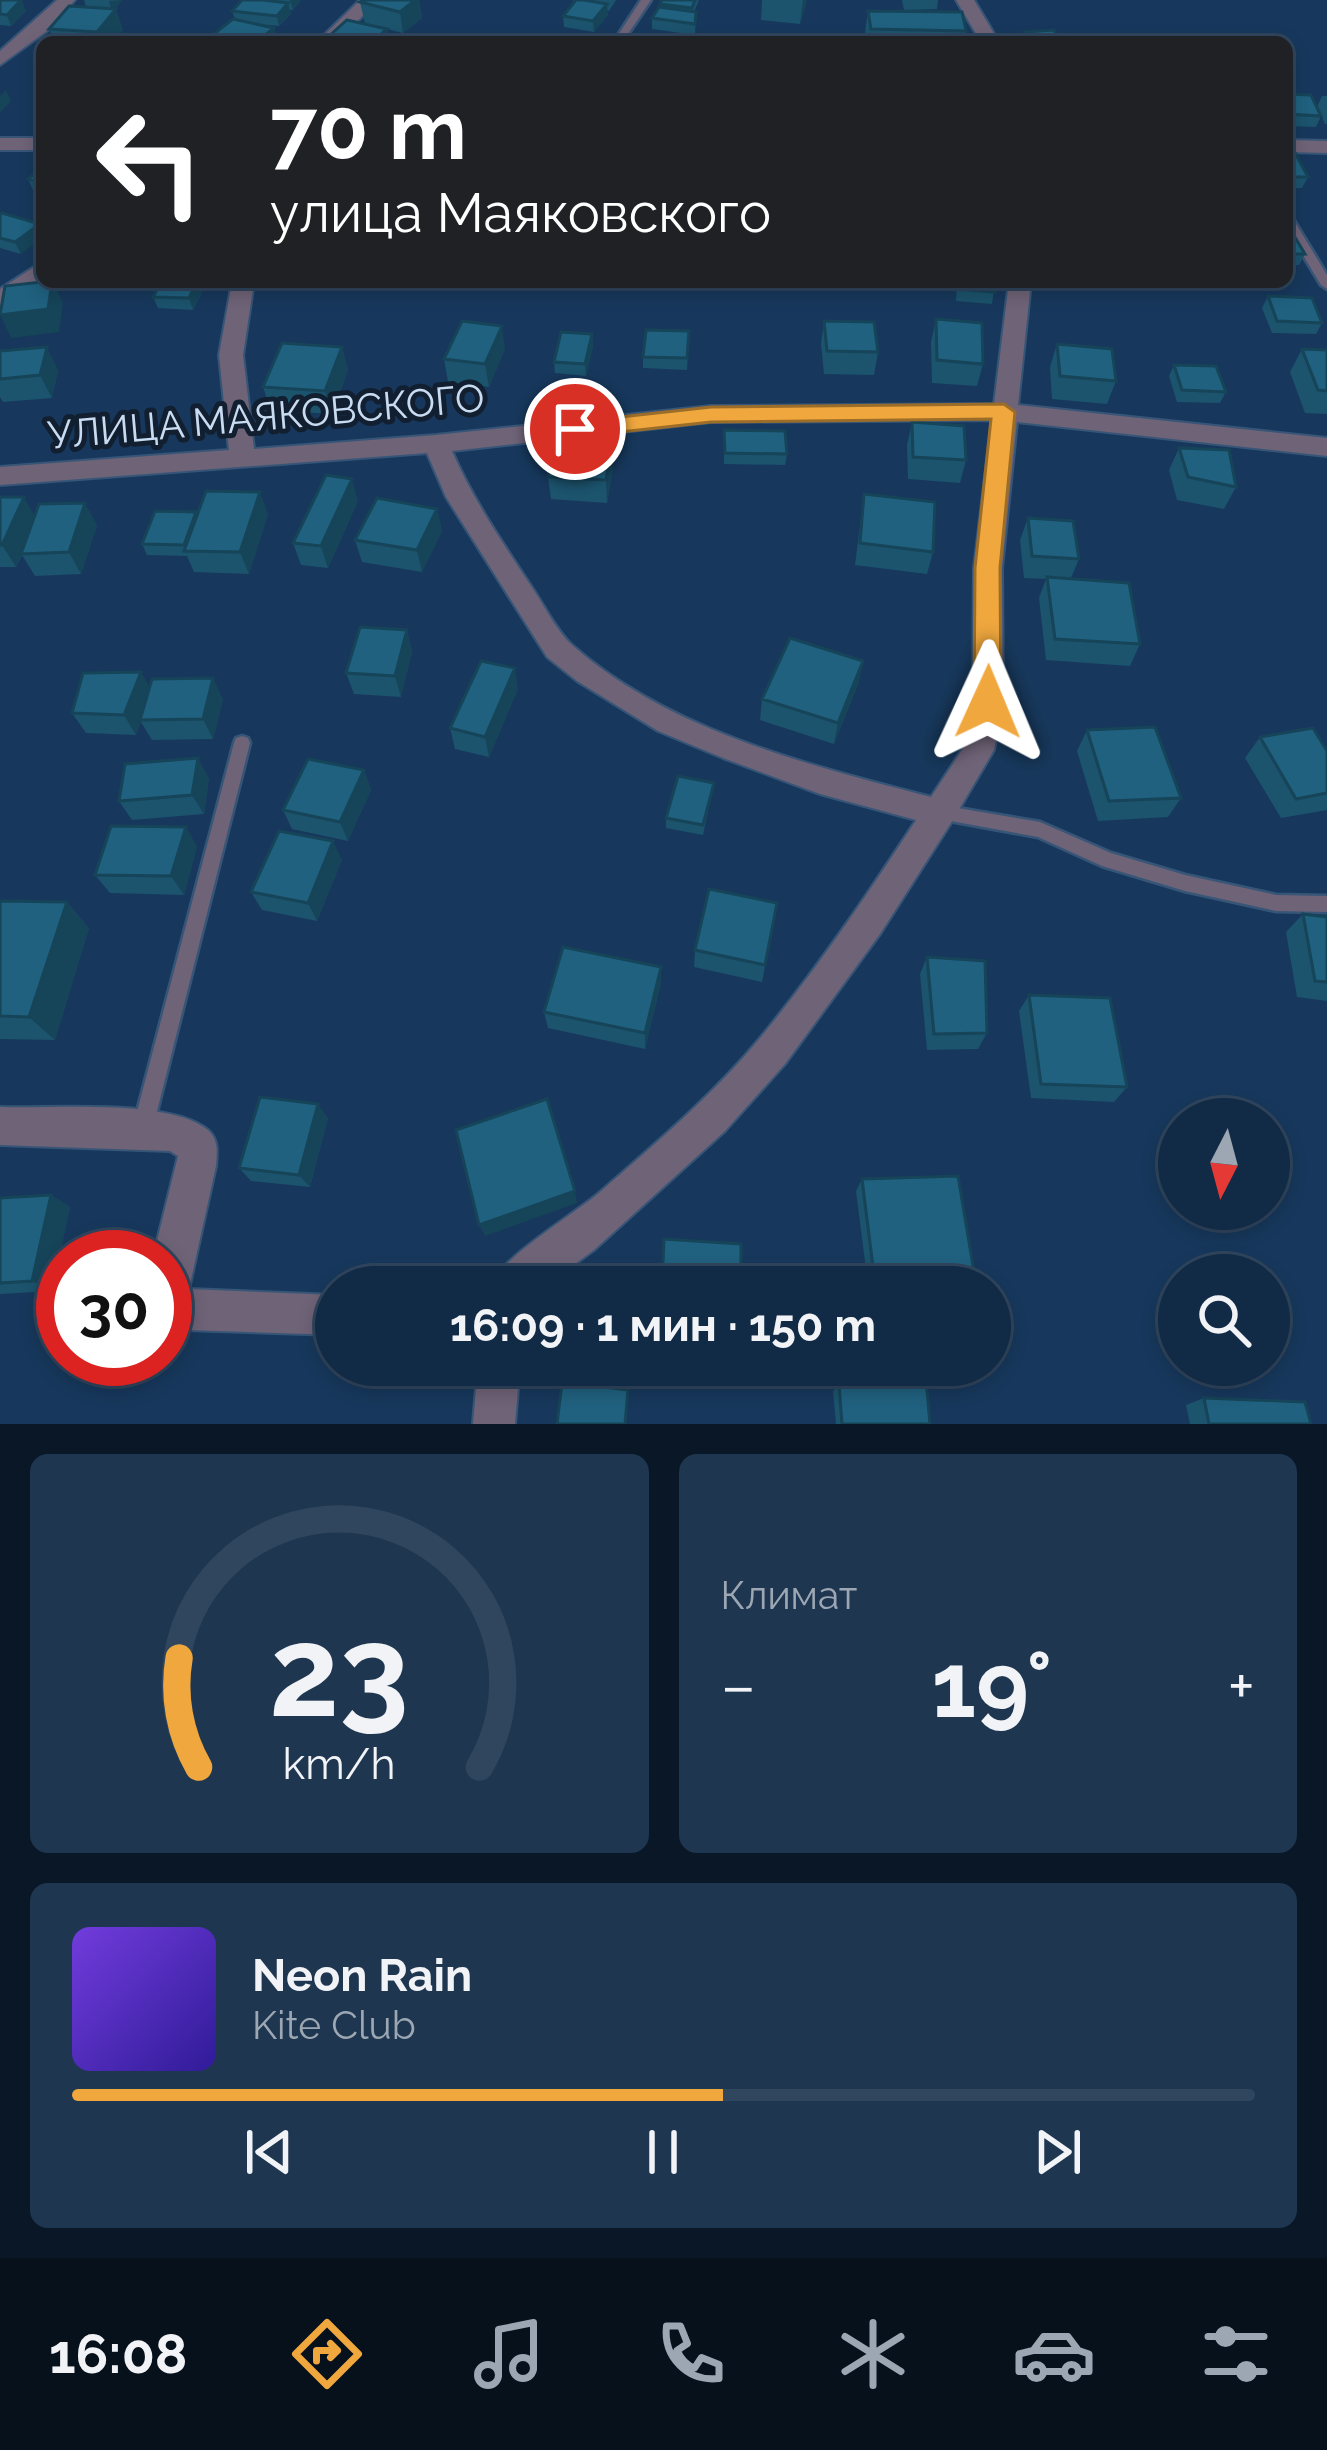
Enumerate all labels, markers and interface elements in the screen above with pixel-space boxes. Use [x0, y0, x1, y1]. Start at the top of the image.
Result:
text: 70 m [270, 80, 467, 179]
icon: left [72, 84, 228, 240]
text: улица Маяковского [270, 181, 771, 245]
street label: УЛИЦА МАЯКОВСКОГО [46, 374, 486, 458]
pin [524, 378, 626, 480]
icon: arrive [542, 396, 608, 462]
position arrow [925, 639, 1051, 765]
north arrow [1158, 1098, 1290, 1230]
map controls [1158, 1098, 1290, 1386]
speed limit sign: 30 [36, 1230, 192, 1386]
button: search [1158, 1254, 1290, 1386]
text: 16:09 · 1 мин · 150 m [450, 1299, 876, 1352]
text: Климат [721, 1572, 857, 1618]
text: 23 [269, 1599, 409, 1745]
text: 19° [932, 1632, 1052, 1738]
text: − [721, 1647, 756, 1724]
text: + [1228, 1647, 1255, 1724]
text: km/h [283, 1738, 396, 1788]
text: Neon Rain [252, 1949, 472, 2002]
text: Kite Club [252, 2002, 416, 2048]
icon: previous [236, 2119, 302, 2185]
icon: pause [630, 2119, 696, 2185]
icon: next [1025, 2119, 1091, 2185]
icon: directions [285, 2312, 369, 2396]
icon: music [467, 2312, 551, 2396]
icon: phone [649, 2312, 733, 2396]
icon: climate [831, 2312, 915, 2396]
icon: car [1012, 2312, 1096, 2396]
icon: filters [1194, 2312, 1278, 2396]
text: 16:08 [49, 2322, 187, 2386]

